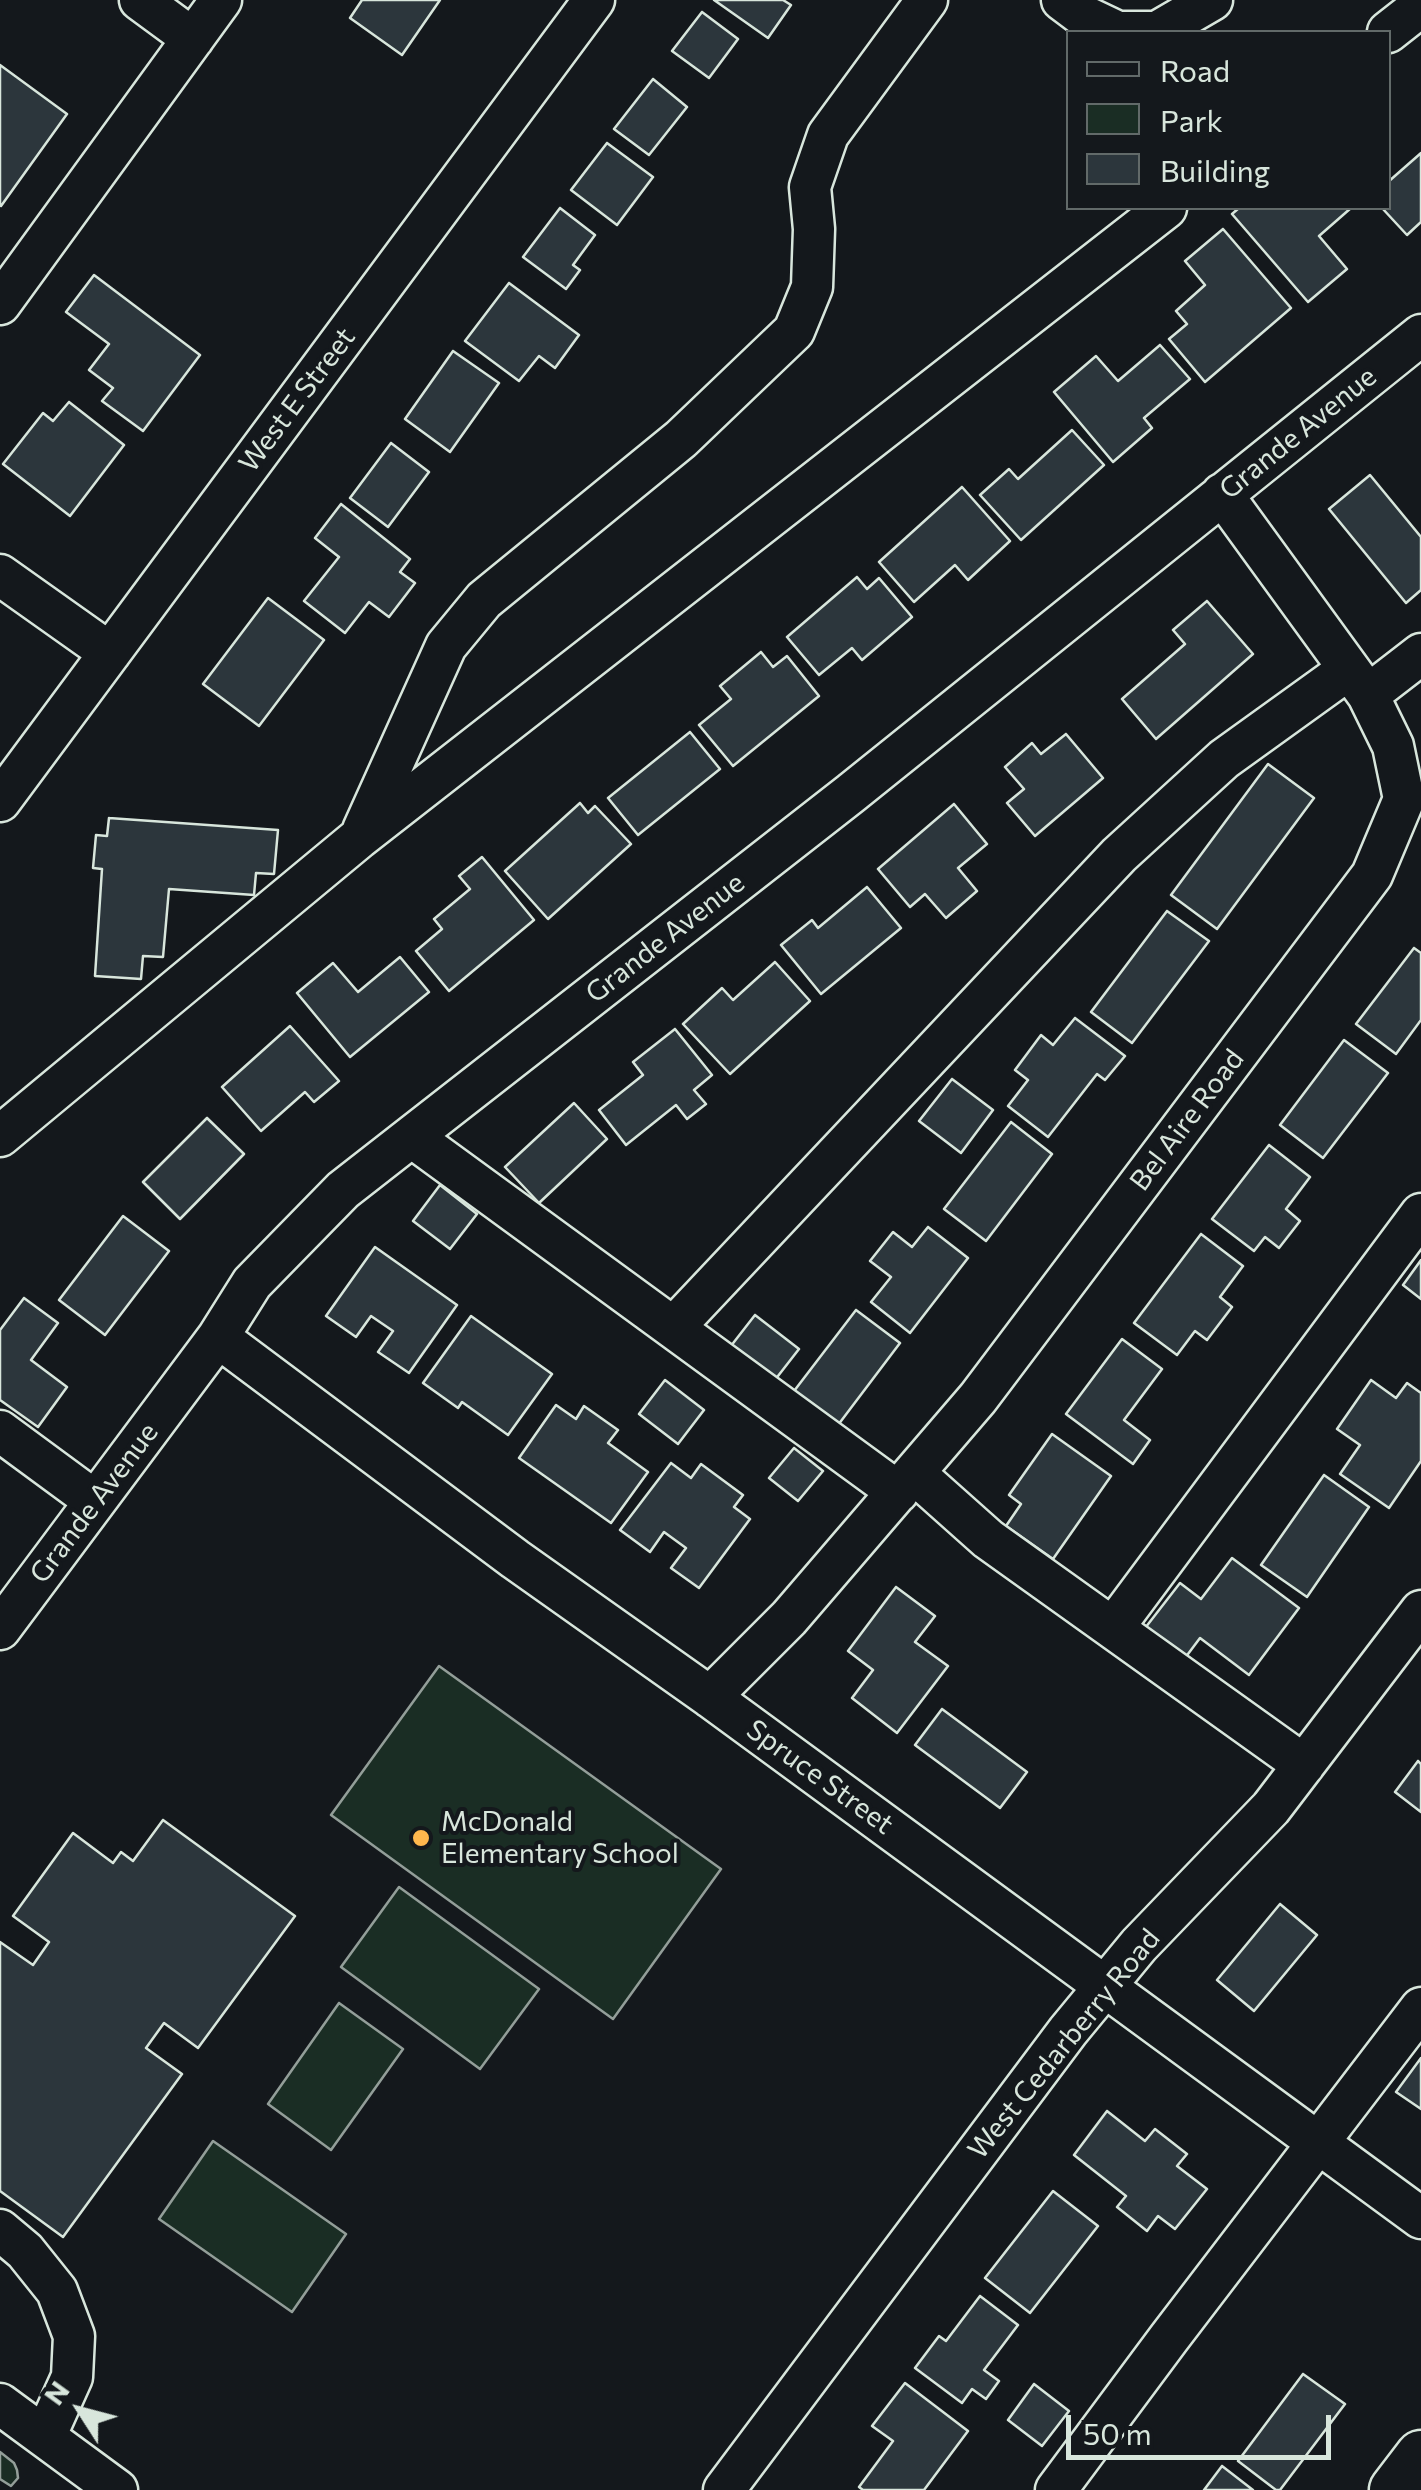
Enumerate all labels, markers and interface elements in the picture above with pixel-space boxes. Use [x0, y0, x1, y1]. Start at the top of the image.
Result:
legend [1066, 30, 1391, 210]
text: Road [1160, 51, 1230, 88]
text: Park [1160, 101, 1223, 138]
text: Building [1160, 151, 1270, 188]
street label: West E Street [232, 321, 362, 479]
street label: Grande Avenue [1213, 360, 1383, 506]
street label: Grande Avenue [579, 866, 751, 1010]
street label: Bel Aire Road [1123, 1043, 1251, 1197]
street label: Grande Avenue [23, 1416, 165, 1590]
street label: Spruce Street [740, 1713, 900, 1841]
place label: McDonald Elementary School [441, 1805, 679, 1871]
marker: McDonald Elementary School [410, 1827, 432, 1849]
street label: West Cedarberry Road [961, 1922, 1167, 2166]
north arrow [30, 2360, 130, 2460]
text: N [36, 2374, 76, 2411]
scale bar [1071, 2395, 1336, 2457]
text: 50 m [1083, 2414, 1152, 2451]

